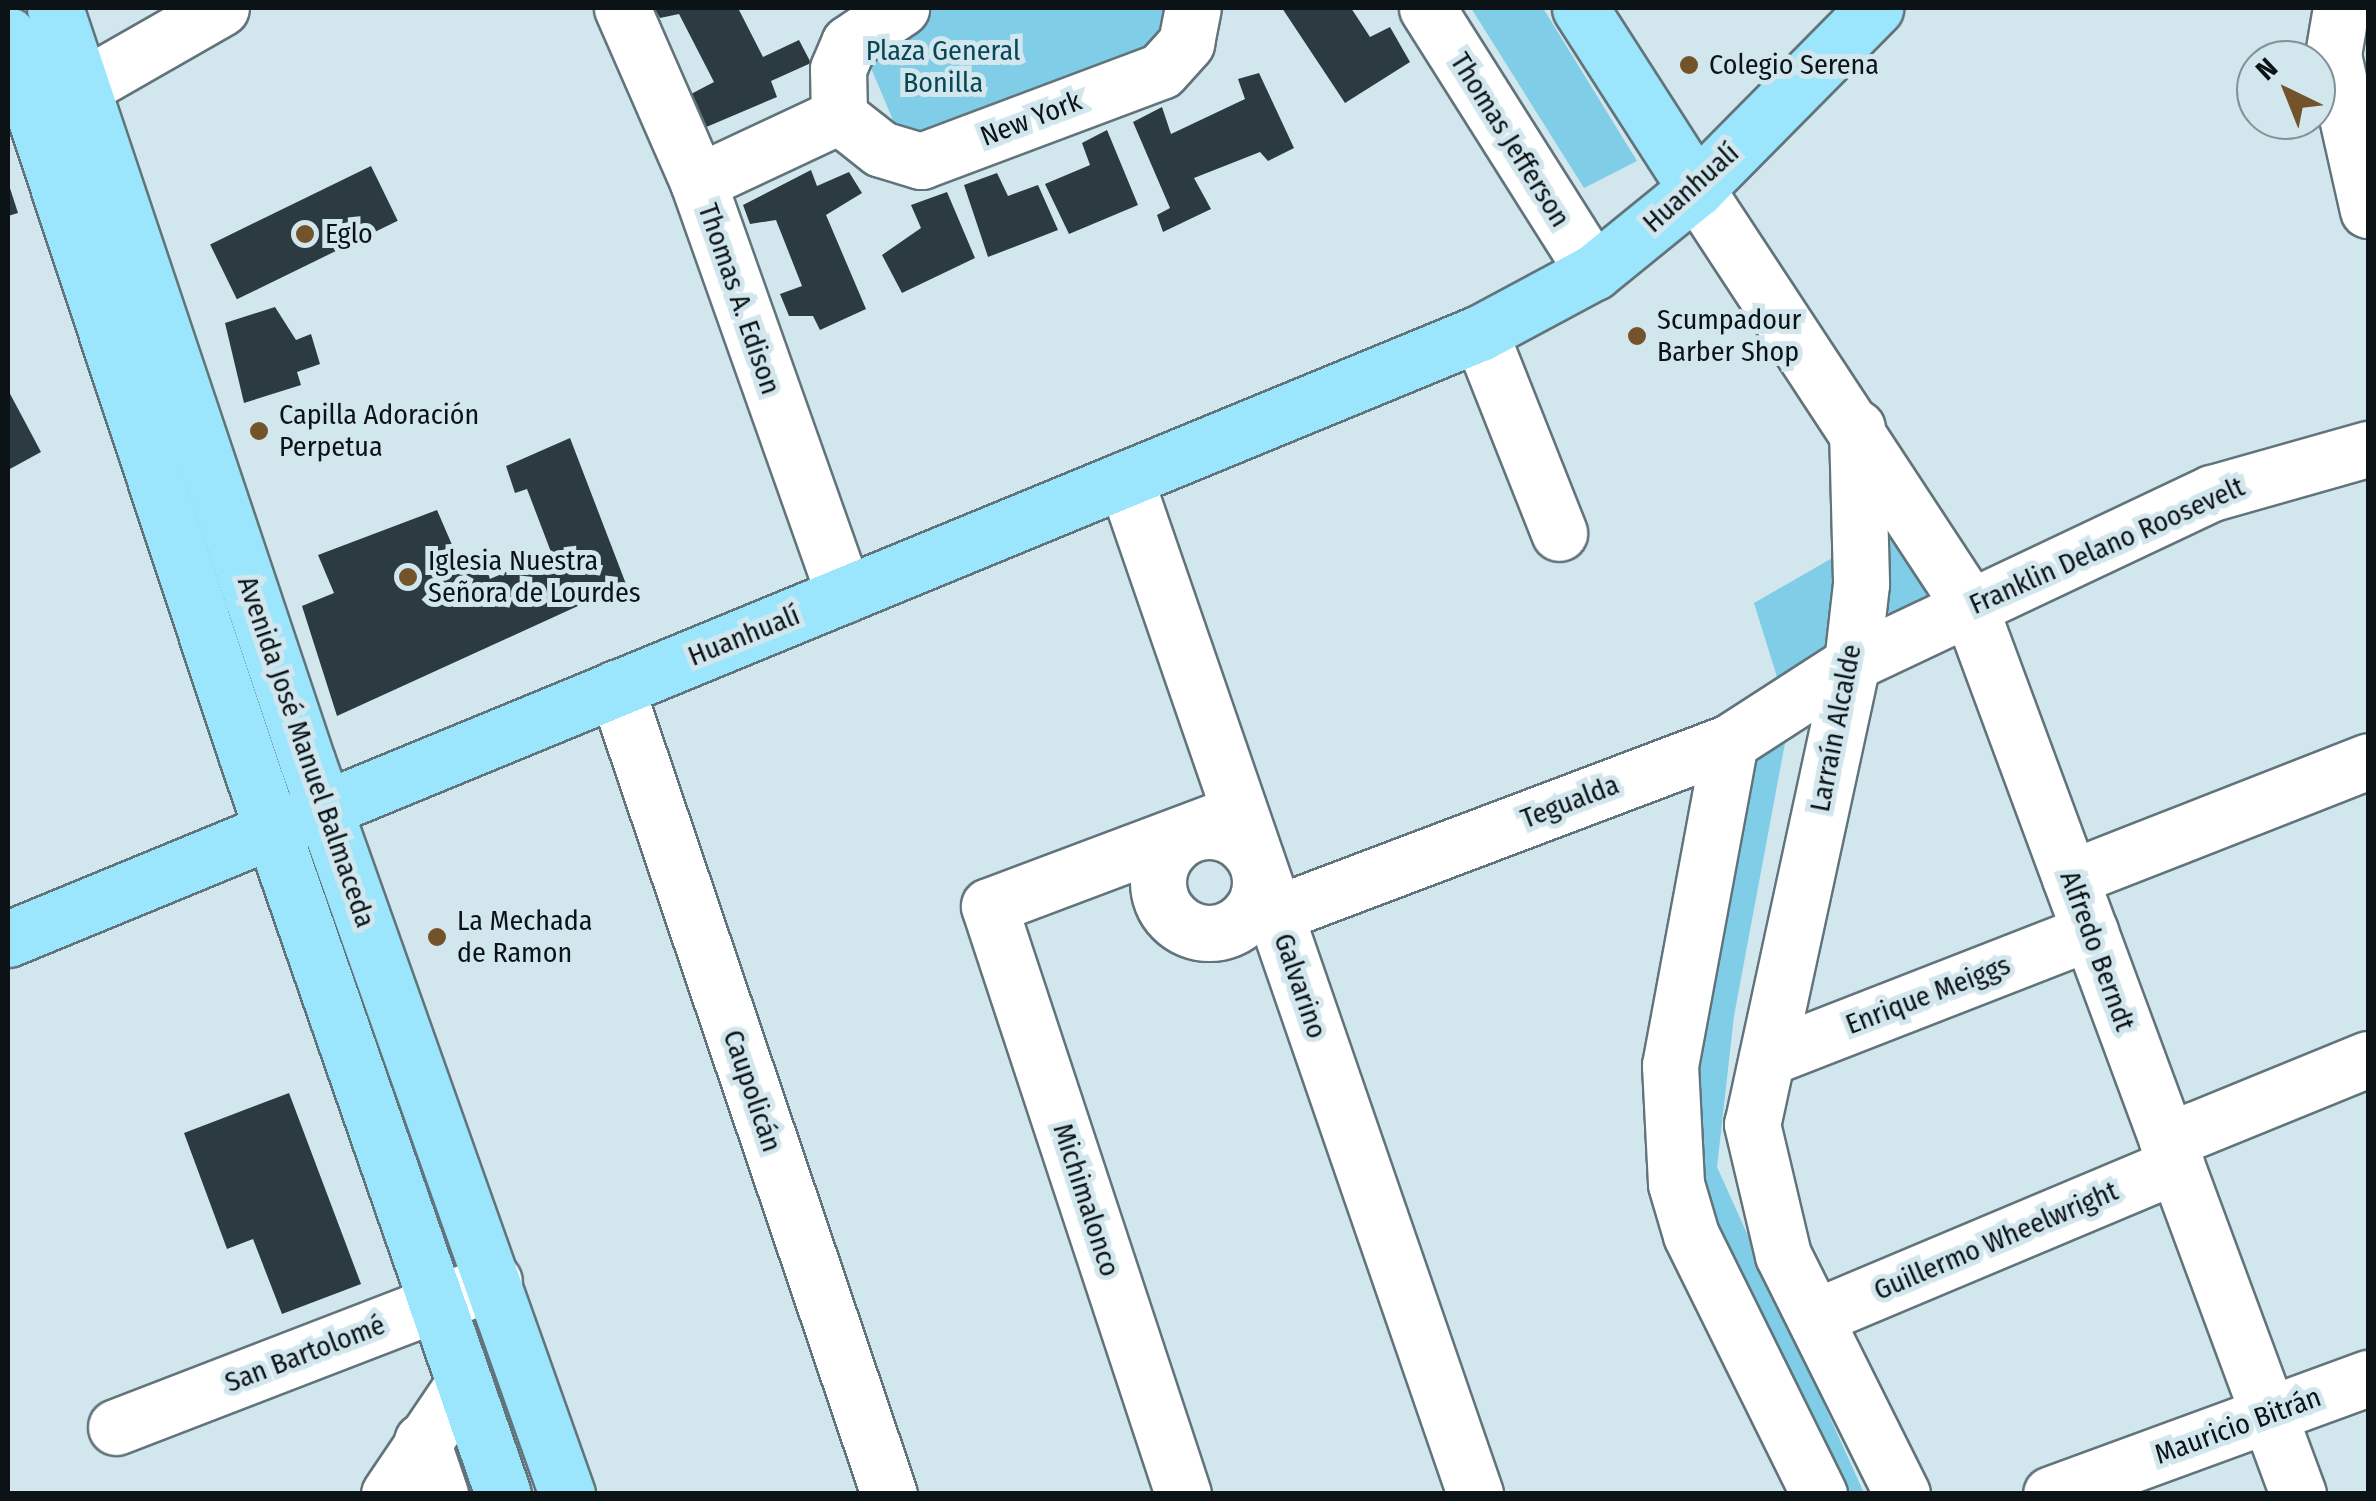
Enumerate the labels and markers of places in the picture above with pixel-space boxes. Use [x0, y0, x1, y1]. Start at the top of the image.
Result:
place label: Colegio Serena [1709, 48, 1879, 82]
marker: Colegio Serena [1678, 54, 1700, 76]
place label: Eglo [325, 217, 373, 251]
marker: Eglo [294, 223, 316, 245]
place label: Scumpadour Barber Shop [1657, 303, 1801, 369]
marker: Scumpadour Barber Shop [1626, 325, 1648, 347]
place label: Capilla Adoración Perpetua [279, 398, 479, 464]
marker: Capilla Adoración Perpetua [248, 420, 270, 442]
place label: Iglesia Nuestra Señora de Lourdes [428, 544, 641, 610]
marker: Iglesia Nuestra Señora de Lourdes [397, 566, 419, 588]
place label: La Mechada de Ramon [457, 904, 592, 970]
marker: La Mechada de Ramon [426, 926, 448, 948]

